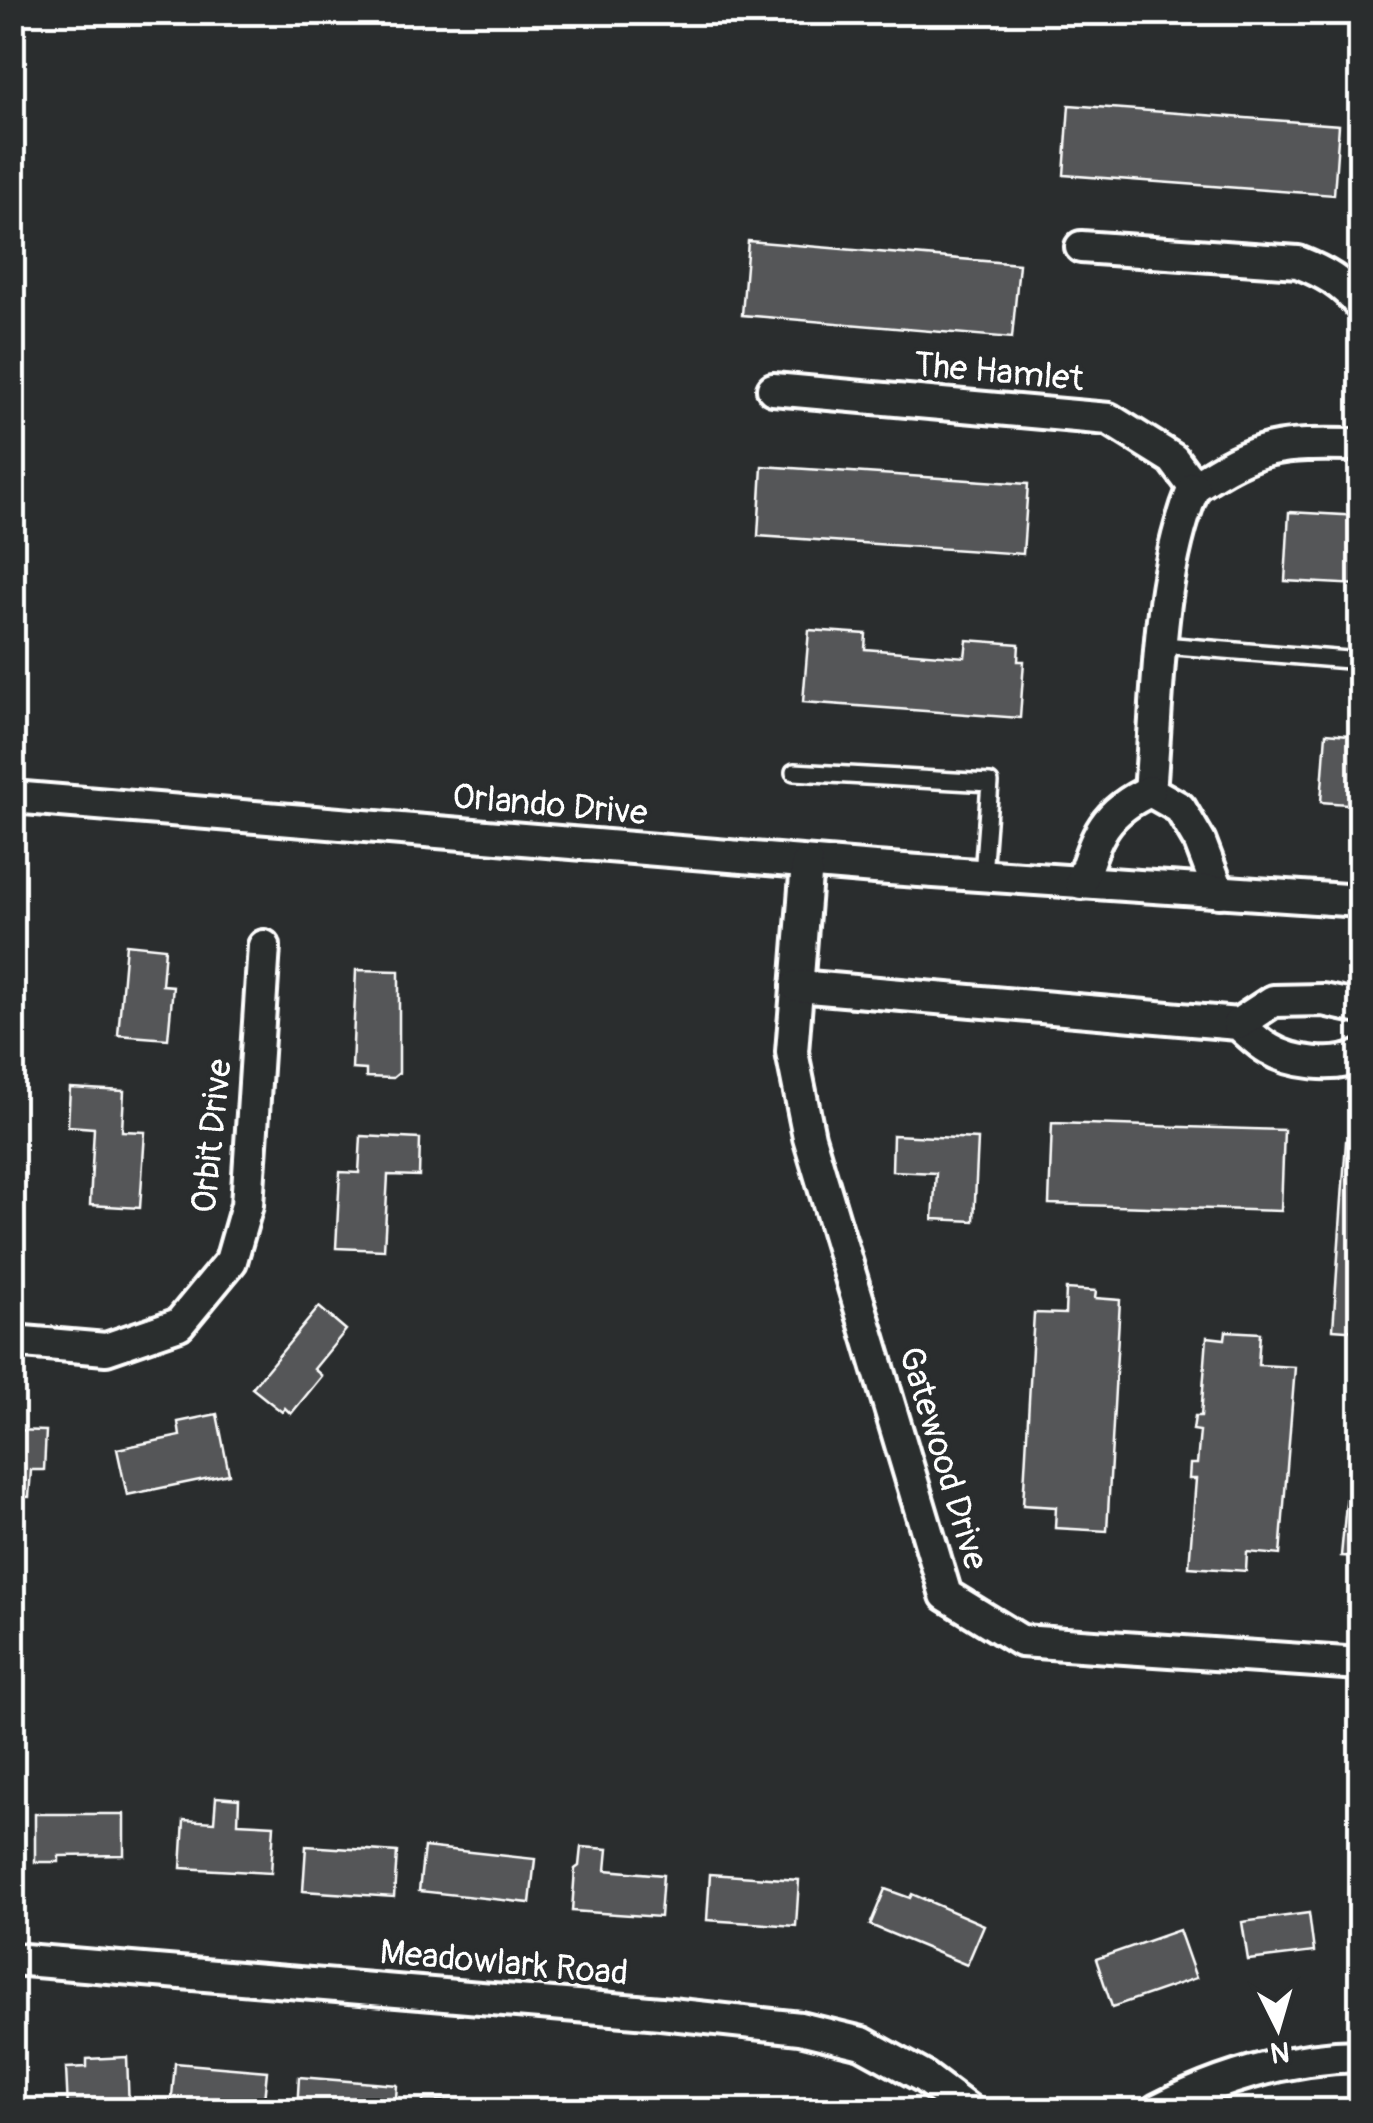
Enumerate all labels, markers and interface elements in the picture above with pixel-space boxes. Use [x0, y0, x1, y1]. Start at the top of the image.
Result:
street label: The Hamlet [912, 343, 1086, 401]
street label: Orlando Drive [451, 775, 649, 835]
street label: Orbit Drive [182, 1057, 242, 1215]
street label: Gatewood Drive [888, 1342, 998, 1575]
street label: Meadowlark Road [378, 1930, 630, 1996]
north arrow [1228, 1978, 1328, 2078]
text: N [1269, 2033, 1291, 2070]

